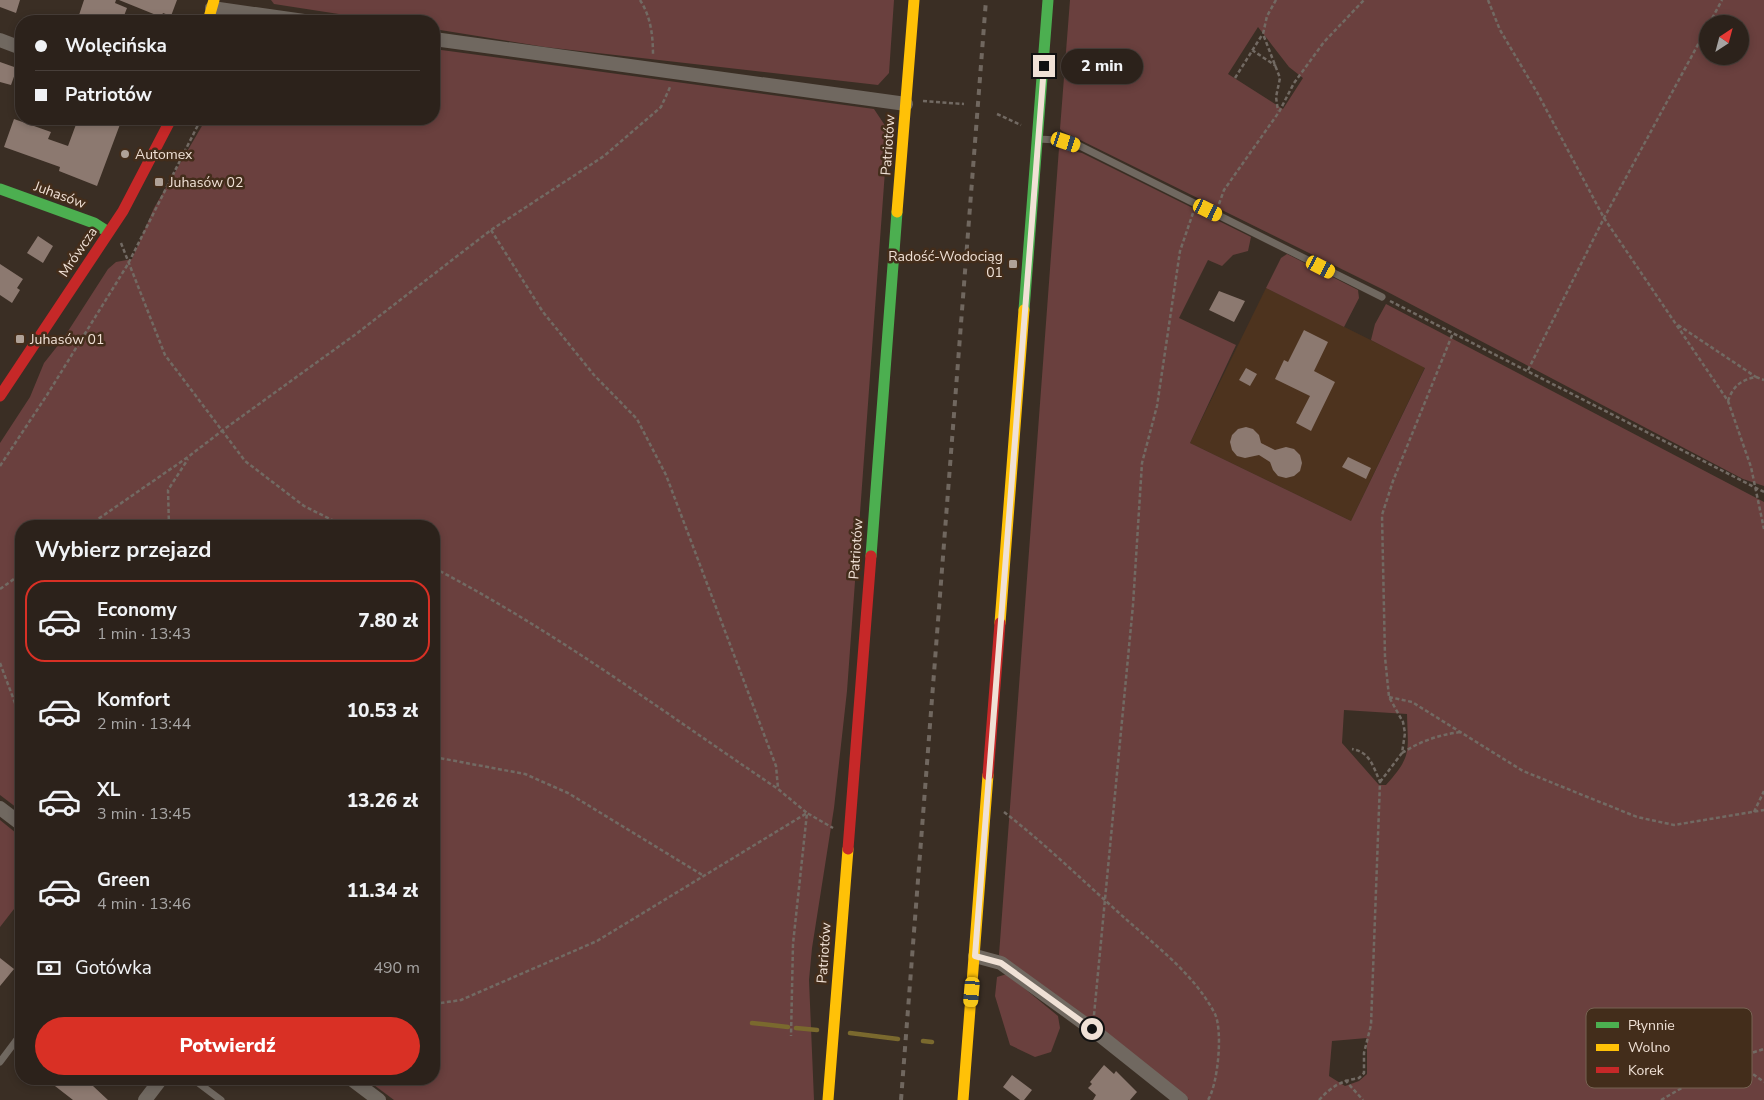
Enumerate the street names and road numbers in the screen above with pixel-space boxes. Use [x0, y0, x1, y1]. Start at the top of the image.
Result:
street label: Patriotów [876, 114, 900, 176]
street label: Juhasów [30, 177, 89, 213]
street label: Mrówcza [54, 223, 102, 281]
street label: Patriotów [844, 518, 868, 580]
street label: Patriotów [812, 922, 836, 984]

